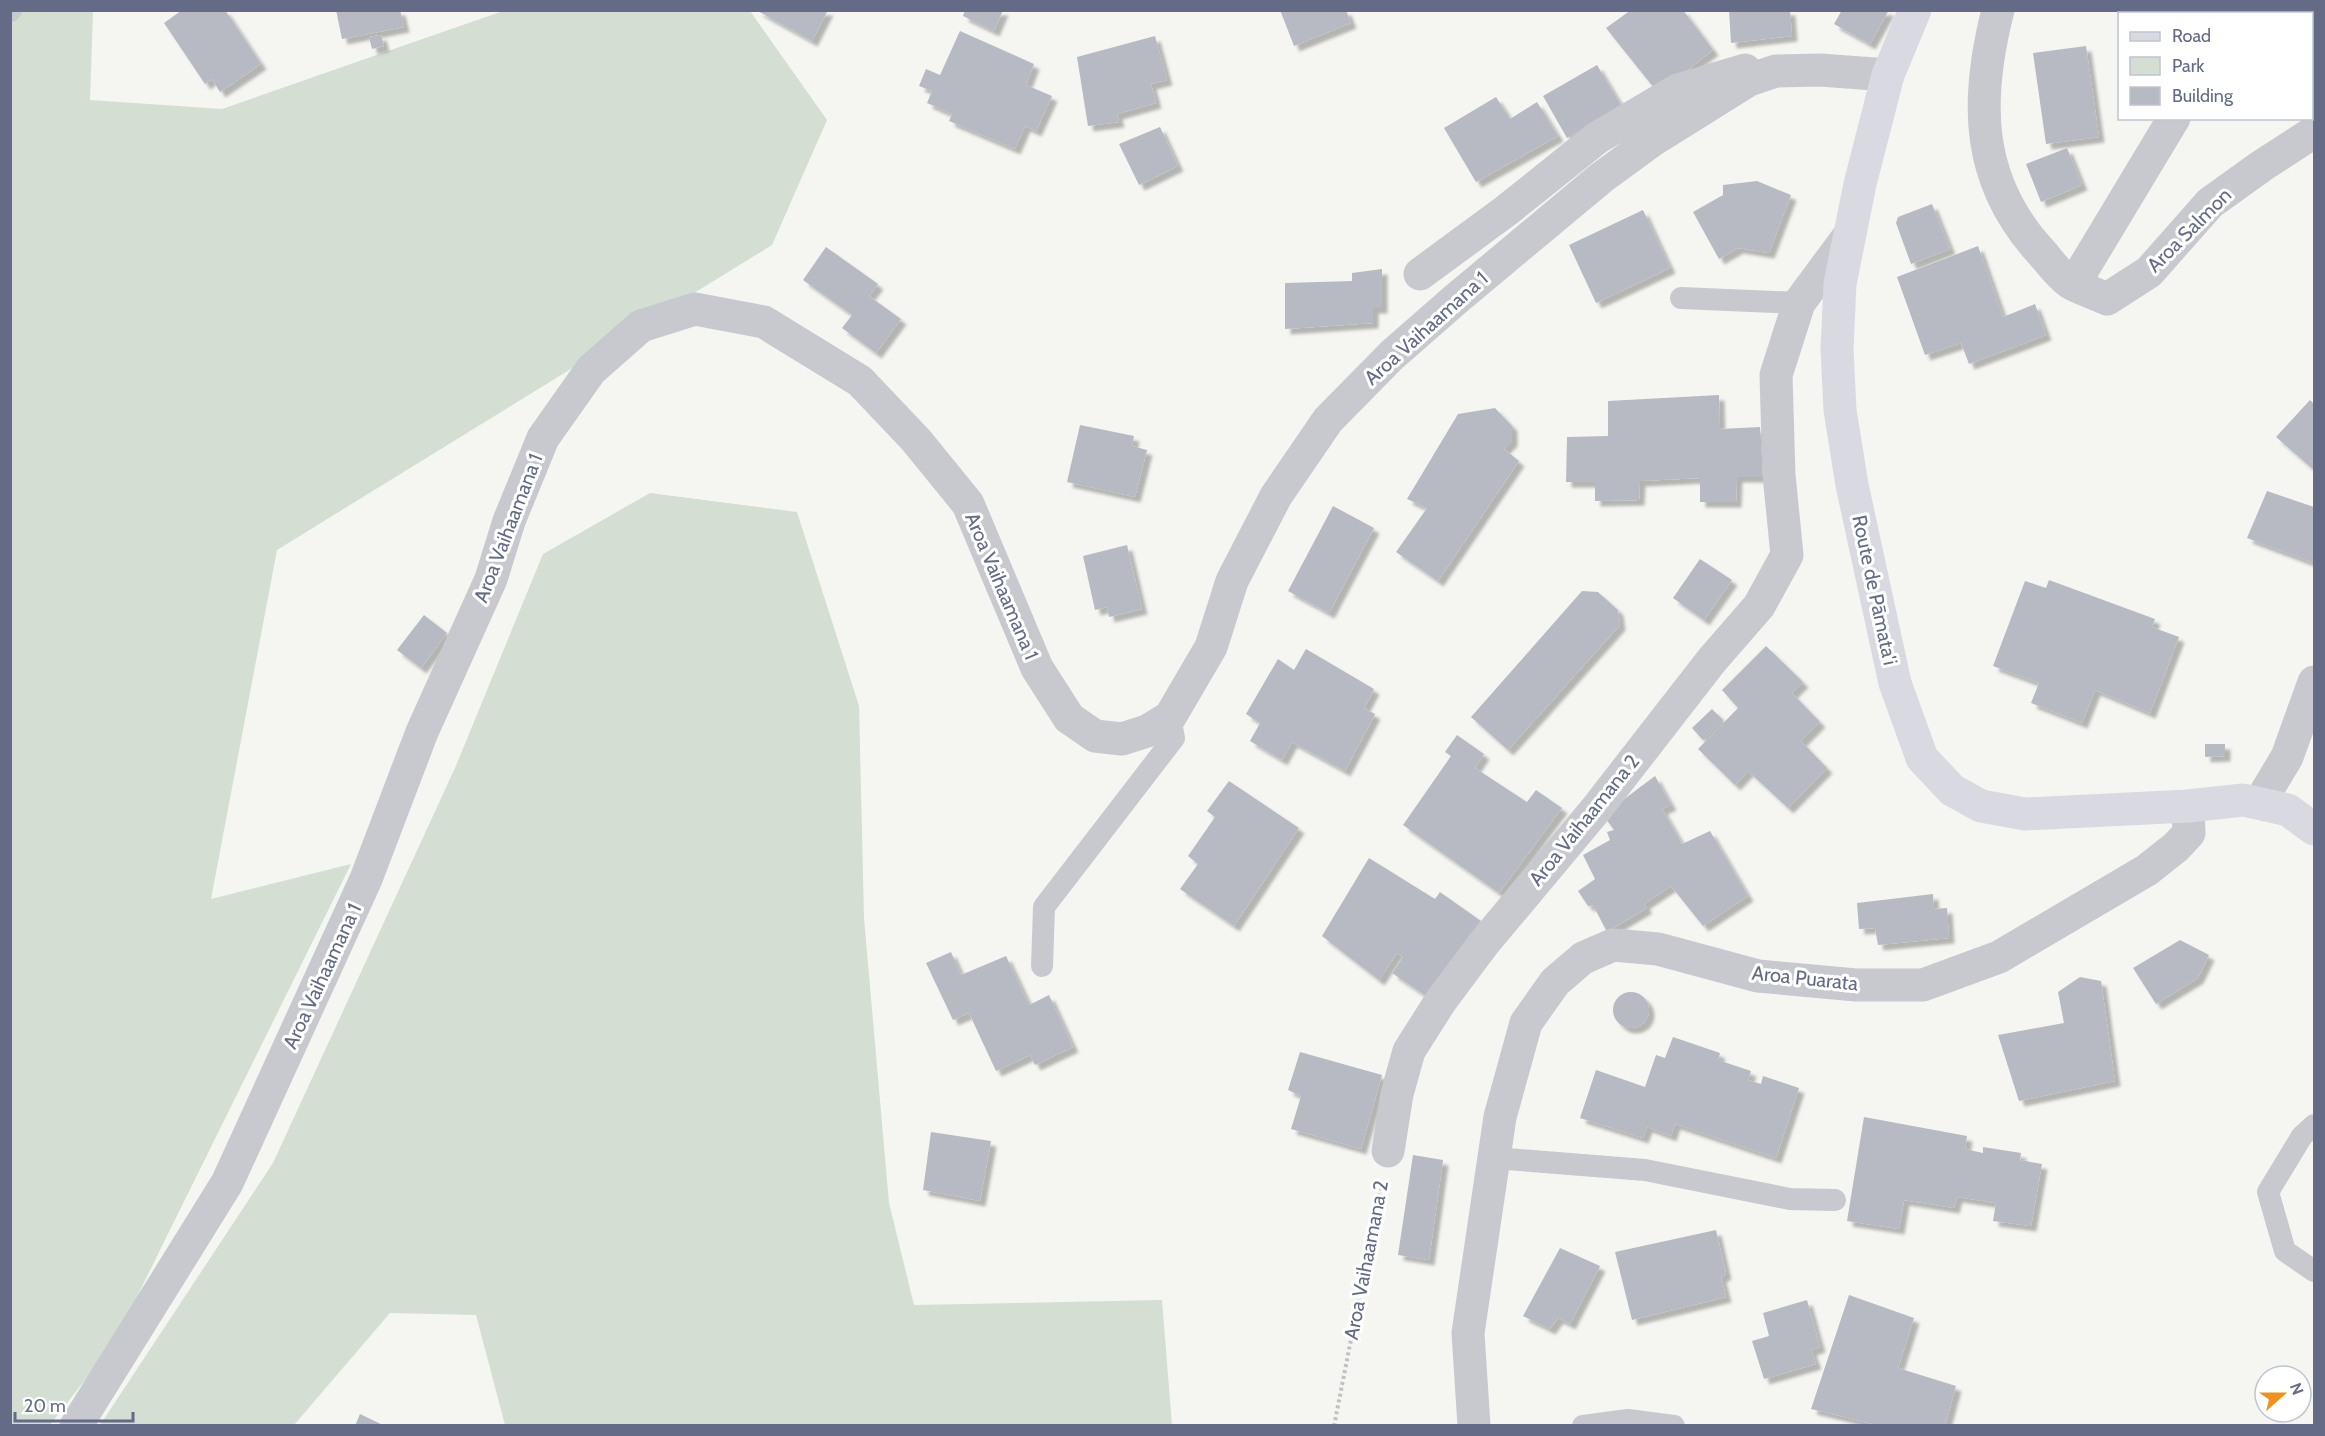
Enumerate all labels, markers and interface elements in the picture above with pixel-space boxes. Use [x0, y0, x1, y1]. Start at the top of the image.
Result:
legend [2118, 12, 2313, 120]
text: Road [2172, 25, 2211, 47]
text: Park [2172, 55, 2205, 77]
text: Building [2172, 85, 2234, 107]
street label: Aroa Salmon [2142, 183, 2236, 277]
street label: Aroa Vaihaamana 1 [1359, 266, 1493, 390]
street label: Aroa Vaihaamana 1 [469, 450, 547, 606]
street label: Aroa Vaihaamana 1 [960, 509, 1044, 663]
street label: Route de Pāmata'i [1847, 513, 1903, 667]
street label: Aroa Vaihaamana 2 [1524, 750, 1644, 890]
street label: Aroa Vaihaamana 1 [278, 899, 366, 1053]
street label: Aroa Puarata [1751, 960, 1860, 996]
street label: Aroa Vaihaamana 2 [1339, 1178, 1393, 1342]
north arrow [2253, 1364, 2313, 1424]
text: N [2286, 1380, 2307, 1397]
scale bar [15, 1385, 134, 1423]
text: 20 m [24, 1395, 66, 1417]

